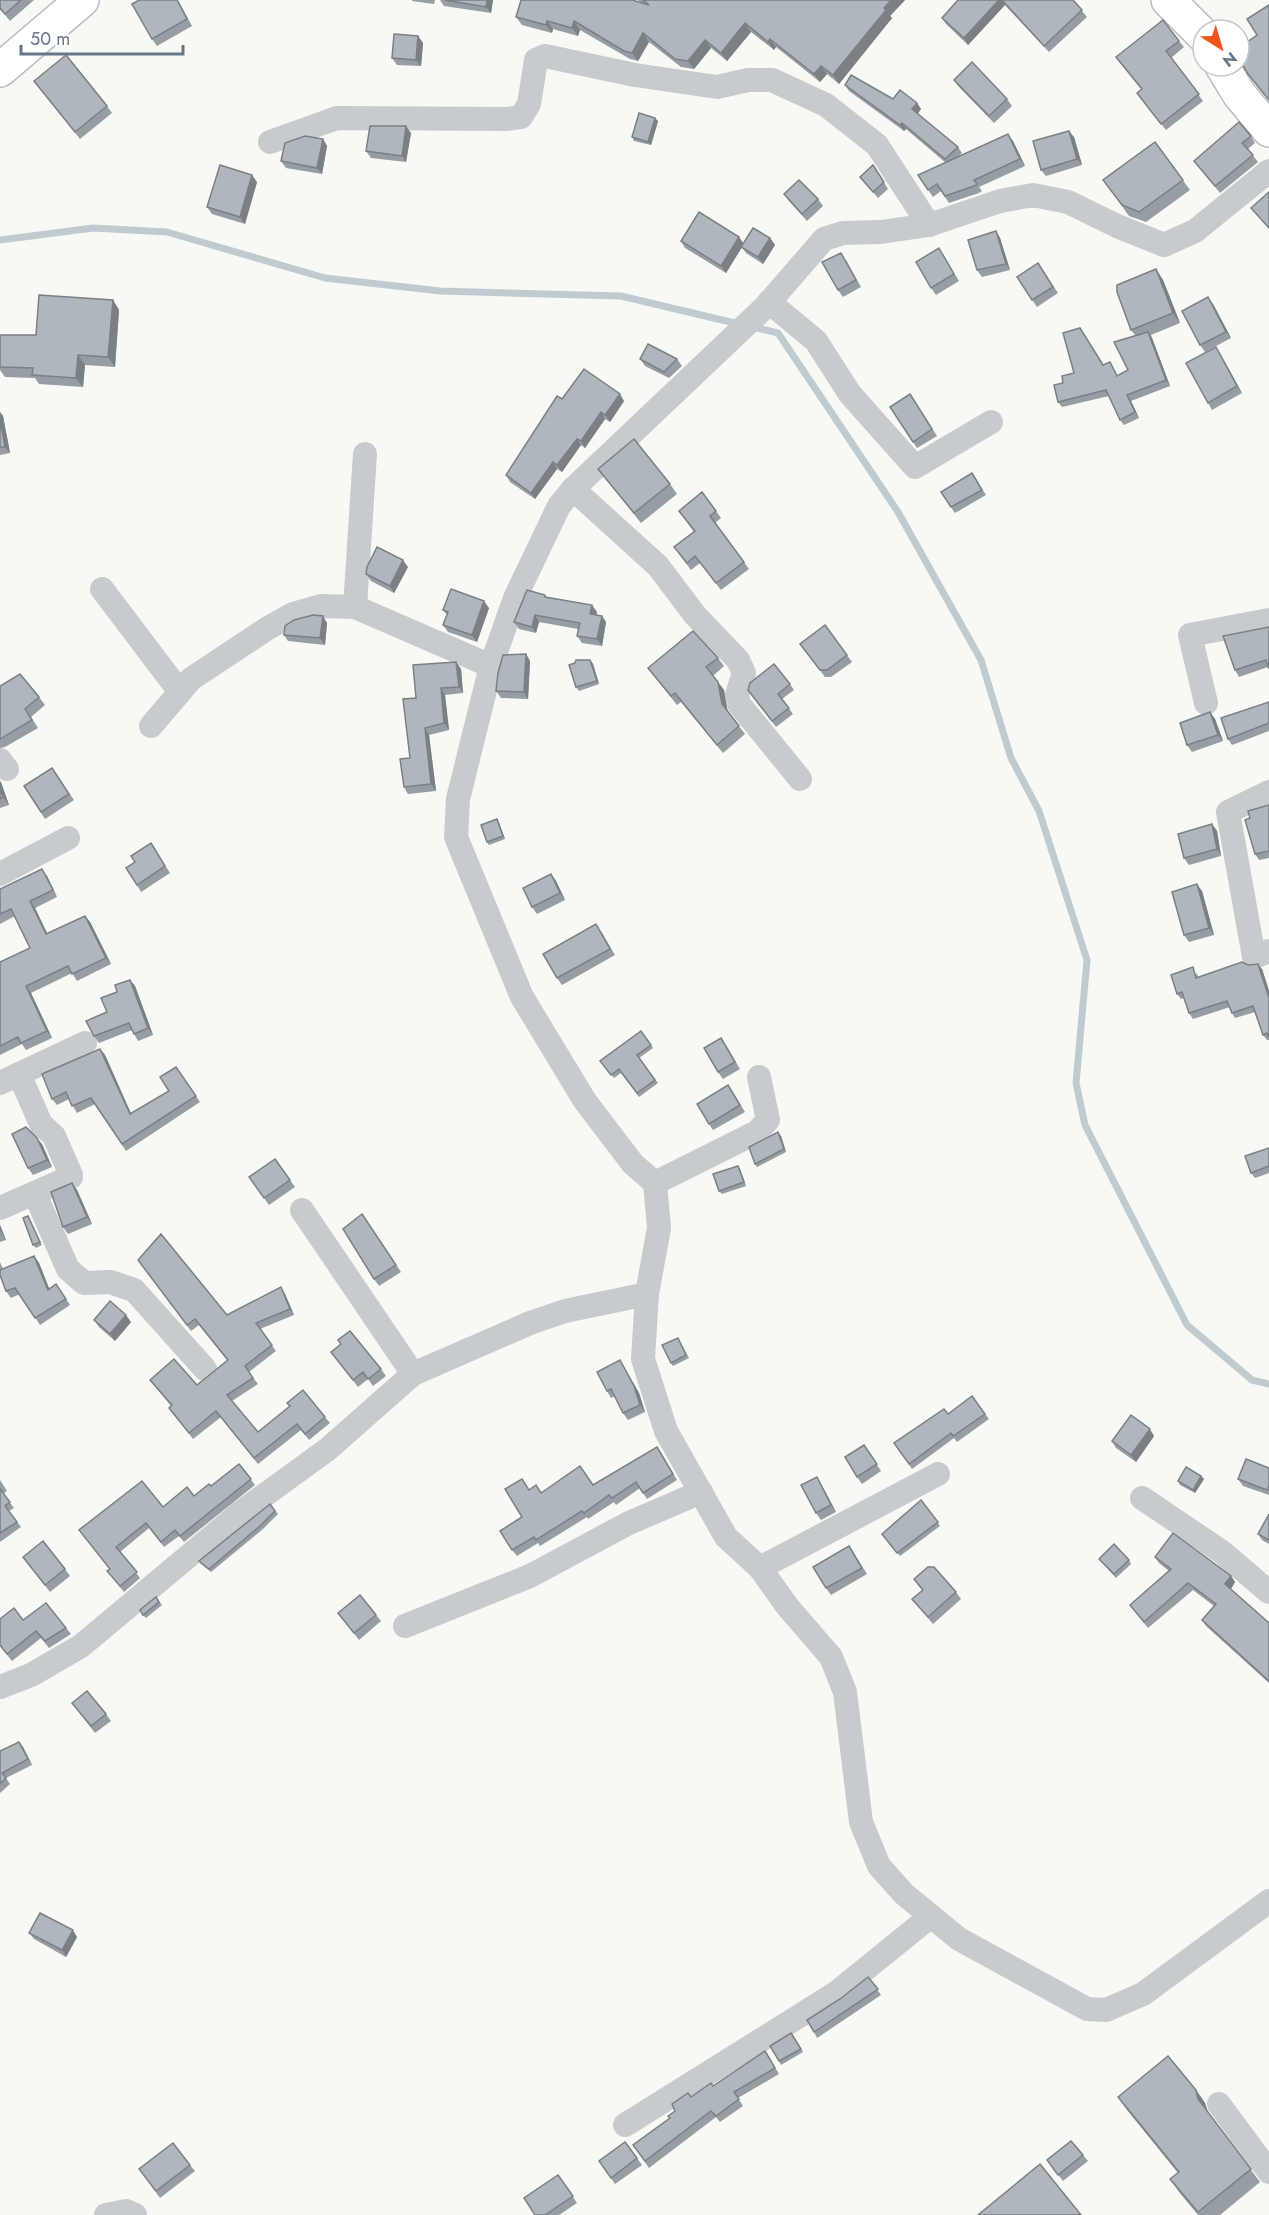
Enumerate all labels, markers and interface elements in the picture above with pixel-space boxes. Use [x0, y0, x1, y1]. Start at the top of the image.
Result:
scale bar [21, 18, 183, 56]
north arrow [1191, 18, 1251, 78]
text: 50 m [30, 26, 70, 52]
text: N [1218, 47, 1242, 73]

